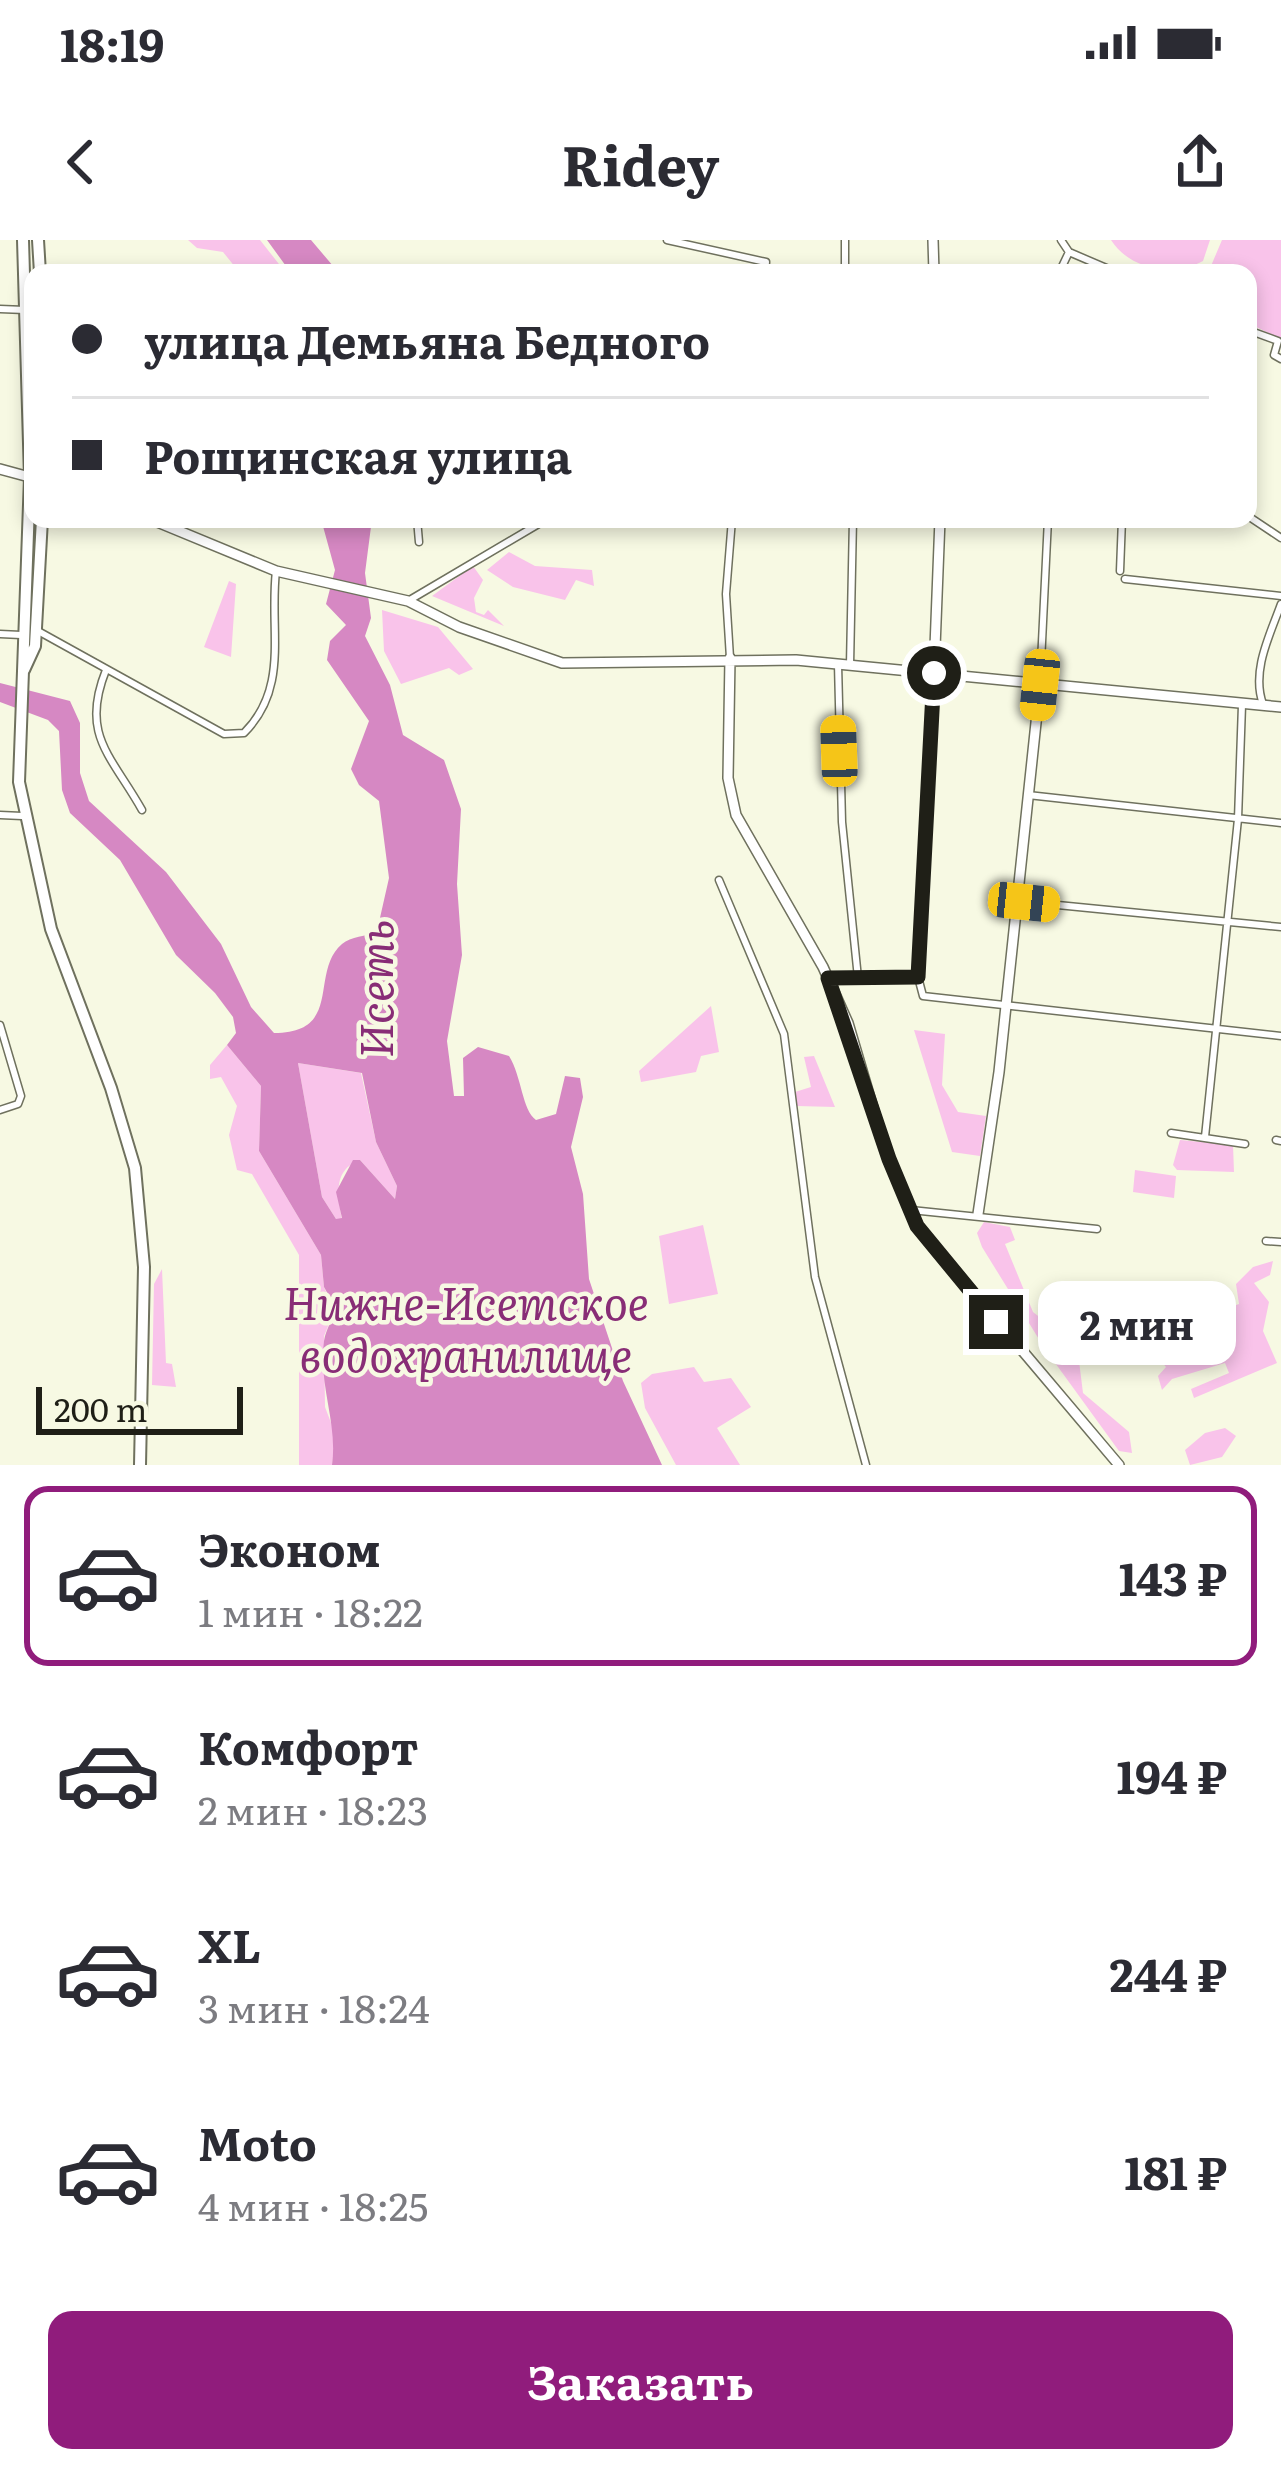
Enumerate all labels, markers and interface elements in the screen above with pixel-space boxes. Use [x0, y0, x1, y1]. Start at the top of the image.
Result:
text: 18:19 [60, 9, 165, 76]
text: Ridey [562, 122, 719, 203]
icon: back [48, 129, 114, 195]
icon: share [1167, 129, 1233, 195]
text: улица Демьяна Бедного [144, 306, 710, 373]
text: Рощинская улица [144, 421, 572, 488]
route start [907, 646, 961, 700]
car [1018, 647, 1062, 723]
car [820, 714, 858, 788]
car [986, 880, 1062, 924]
water label: Исеть [340, 920, 407, 1058]
water label: Нижне-Исетское водохранилище [283, 1267, 649, 1386]
callout: 2 мин [1038, 1280, 1236, 1364]
text: 2 мин [1080, 1294, 1194, 1352]
route end [969, 1295, 1023, 1349]
scale bar [36, 1381, 243, 1434]
text: 200 m [54, 1383, 148, 1432]
text: Эконом [198, 1514, 381, 1581]
icon: car [54, 1522, 162, 1630]
text: 143 ₽ [1119, 1543, 1227, 1610]
text: 1 мин · 18:22 [198, 1581, 423, 1639]
text: Комфорт [198, 1712, 419, 1779]
icon: car [54, 1720, 162, 1828]
text: 194 ₽ [1116, 1741, 1227, 1808]
text: 2 мин · 18:23 [198, 1779, 428, 1837]
text: XL [198, 1910, 261, 1977]
icon: car [54, 1918, 162, 2026]
text: 244 ₽ [1110, 1939, 1227, 2006]
text: 3 мин · 18:24 [198, 1977, 430, 2035]
text: Moto [198, 2108, 317, 2175]
icon: car [54, 2116, 162, 2224]
text: 181 ₽ [1124, 2137, 1227, 2204]
text: 4 мин · 18:25 [198, 2175, 428, 2233]
button: Заказать [48, 2311, 1233, 2449]

